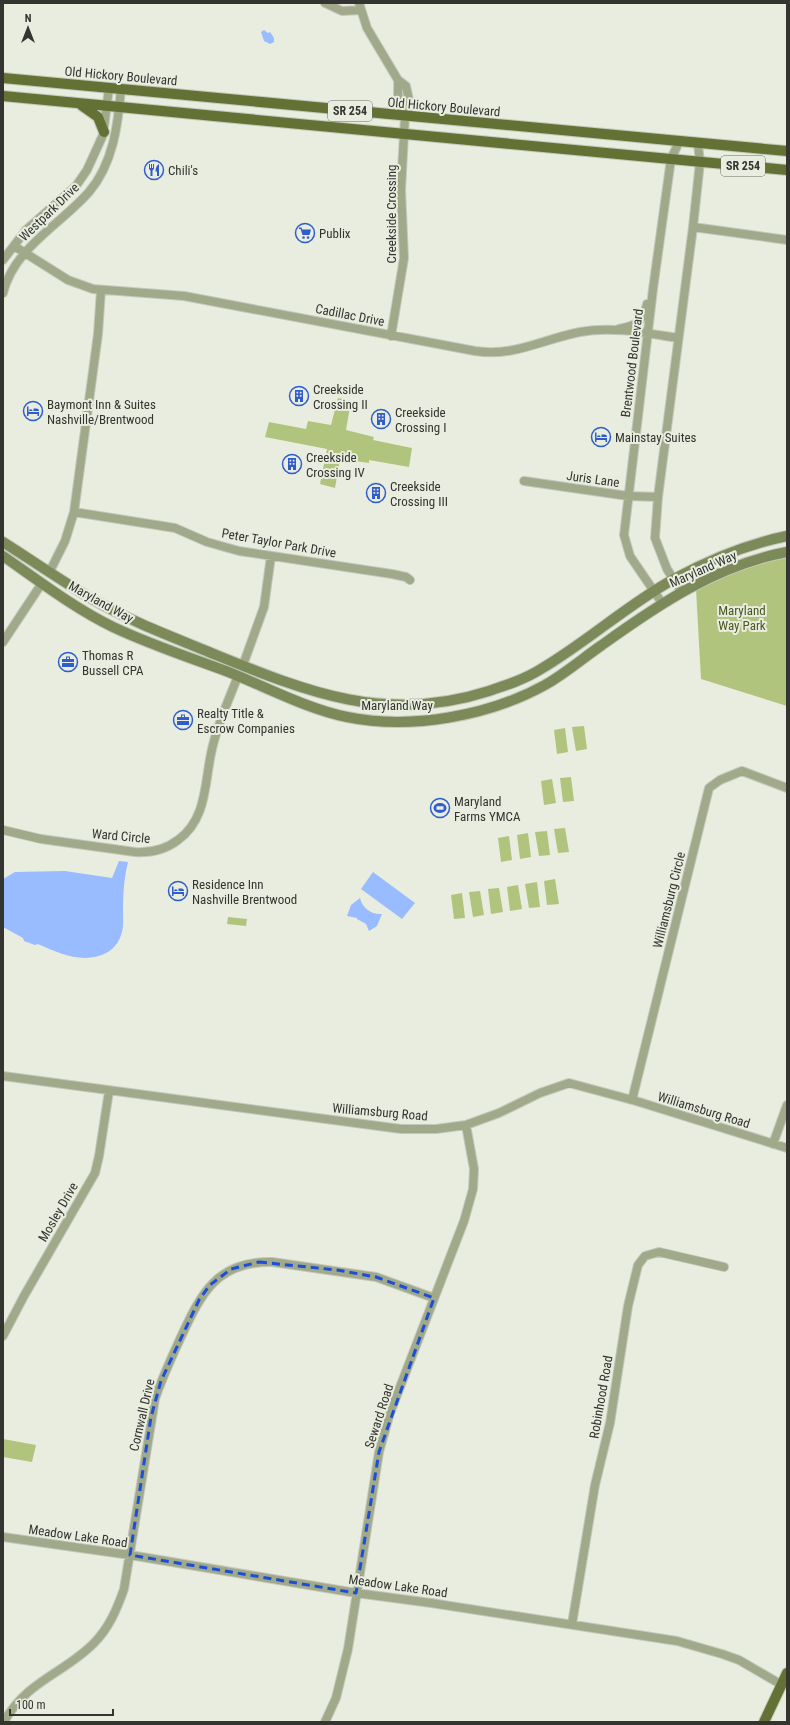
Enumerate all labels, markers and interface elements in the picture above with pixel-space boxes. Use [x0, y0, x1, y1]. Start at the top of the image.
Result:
north arrow [8, 8, 48, 48]
text: N [25, 12, 32, 25]
street label: Old Hickory Boulevard [64, 64, 178, 88]
street label: Old Hickory Boulevard [387, 95, 501, 119]
road number: SR 254 [328, 101, 372, 121]
road number: SR 254 [721, 156, 765, 176]
restaurant icon: Chili's [143, 159, 165, 181]
place label: Chili's [168, 163, 198, 178]
street label: Creekside Crossing [384, 165, 399, 263]
street label: Westpark Drive [16, 180, 82, 244]
supermarket icon: Publix [294, 222, 316, 244]
place label: Publix [319, 226, 351, 241]
street label: Cadillac Drive [314, 301, 386, 329]
street label: Brentwood Boulevard [618, 308, 646, 418]
place label: Creekside Crossing II [313, 382, 368, 412]
building icon: Creekside Crossing II [288, 385, 310, 407]
place label: Baymont Inn & Suites Nashville/Brentwood [47, 397, 156, 427]
hotel icon: Baymont Inn & Suites Nashville/Brentwood [22, 400, 44, 422]
place label: Creekside Crossing I [395, 405, 447, 435]
building icon: Creekside Crossing I [370, 408, 392, 430]
hotel icon: Mainstay Suites [590, 426, 612, 448]
place label: Mainstay Suites [615, 430, 697, 445]
place label: Creekside Crossing IV [306, 450, 366, 480]
building icon: Creekside Crossing IV [281, 453, 303, 475]
street label: Juris Lane [566, 468, 620, 490]
place label: Creekside Crossing III [390, 479, 448, 509]
building icon: Creekside Crossing III [365, 482, 387, 504]
street label: Peter Taylor Park Drive [221, 526, 337, 560]
street label: Maryland Way [667, 547, 739, 590]
street label: Maryland Way [66, 578, 137, 626]
park label: Maryland Way Park [718, 603, 766, 633]
place label: Thomas R Bussell CPA [82, 648, 144, 678]
office icon: Thomas R Bussell CPA [57, 651, 79, 673]
street label: Maryland Way [361, 698, 433, 713]
place label: Realty Title & Escrow Companies [197, 706, 295, 736]
office icon: Realty Title & Escrow Companies [172, 709, 194, 731]
place label: Maryland Farms YMCA [454, 794, 521, 824]
sports icon: Maryland Farms YMCA [429, 797, 451, 819]
street label: Ward Circle [91, 826, 151, 846]
street label: Williamsburg Circle [650, 850, 688, 950]
place label: Residence Inn Nashville Brentwood [192, 877, 297, 907]
hotel icon: Residence Inn Nashville Brentwood [167, 880, 189, 902]
street label: Williamsburg Road [656, 1089, 752, 1131]
street label: Williamsburg Road [332, 1100, 428, 1124]
street label: Mosley Drive [35, 1180, 81, 1244]
street label: Robinhood Road [586, 1354, 616, 1440]
street label: Cornwall Drive [126, 1377, 158, 1453]
street label: Seward Road [362, 1382, 396, 1450]
street label: Meadow Lake Road [28, 1522, 128, 1550]
street label: Meadow Lake Road [348, 1572, 448, 1600]
scale bar [10, 1691, 113, 1717]
text: 100 m [16, 1698, 46, 1712]

